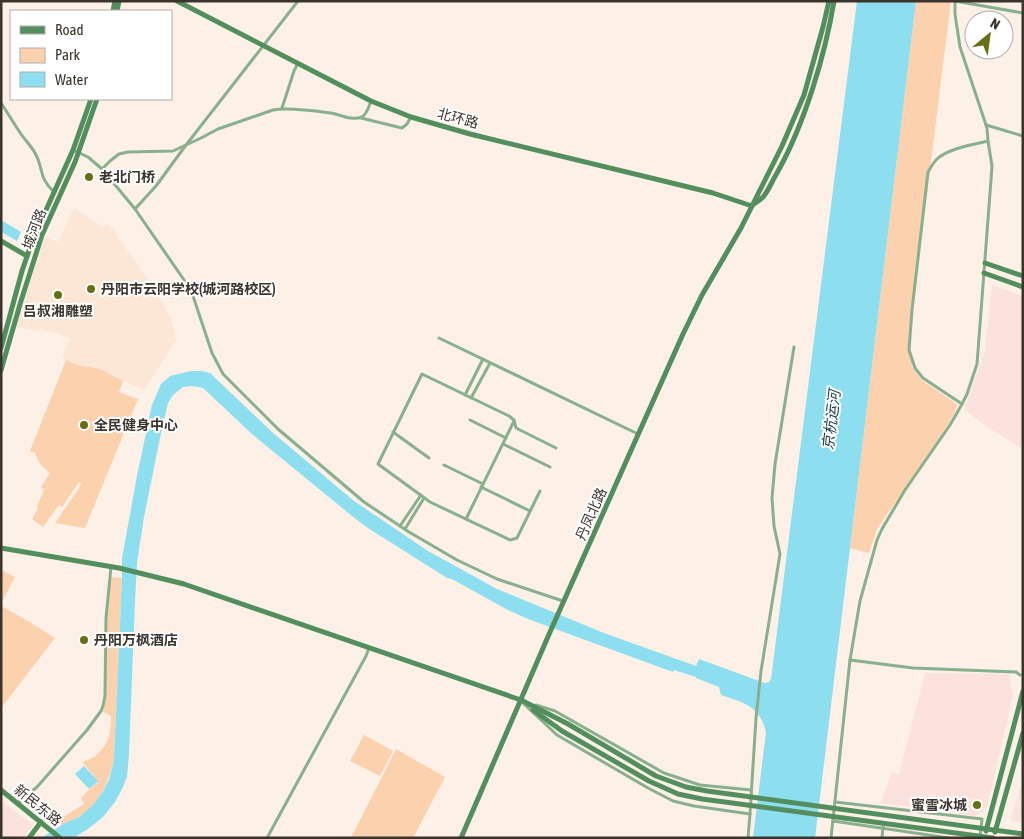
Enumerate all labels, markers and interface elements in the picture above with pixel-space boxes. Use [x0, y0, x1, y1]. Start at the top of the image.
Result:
legend [10, 10, 172, 100]
north arrow [964, 10, 1014, 60]
text: N [988, 15, 1003, 33]
text: Road [55, 21, 84, 38]
text: Park [55, 46, 80, 63]
text: Water [55, 71, 88, 88]
street label: 北环路 [436, 105, 480, 131]
place label: 老北门桥 [99, 169, 155, 185]
marker: 老北门桥 [83, 171, 95, 183]
street label: 城河路 [19, 207, 49, 251]
place label: 丹阳市云阳学校(城河路校区) [101, 281, 276, 297]
marker: 丹阳市云阳学校(城河路校区) [85, 283, 97, 295]
marker: 吕叔湘雕塑 [52, 289, 64, 301]
place label: 吕叔湘雕塑 [23, 303, 93, 319]
water label: 京杭运河 [819, 386, 843, 451]
place label: 全民健身中心 [94, 417, 178, 433]
marker: 全民健身中心 [78, 419, 90, 431]
street label: 丹凤北路 [572, 485, 610, 543]
place label: 丹阳万枫酒店 [94, 632, 178, 648]
marker: 丹阳万枫酒店 [78, 634, 90, 646]
street label: 新民东路 [11, 781, 65, 829]
place label: 蜜雪冰城 [911, 797, 967, 813]
marker: 蜜雪冰城 [971, 799, 983, 811]

